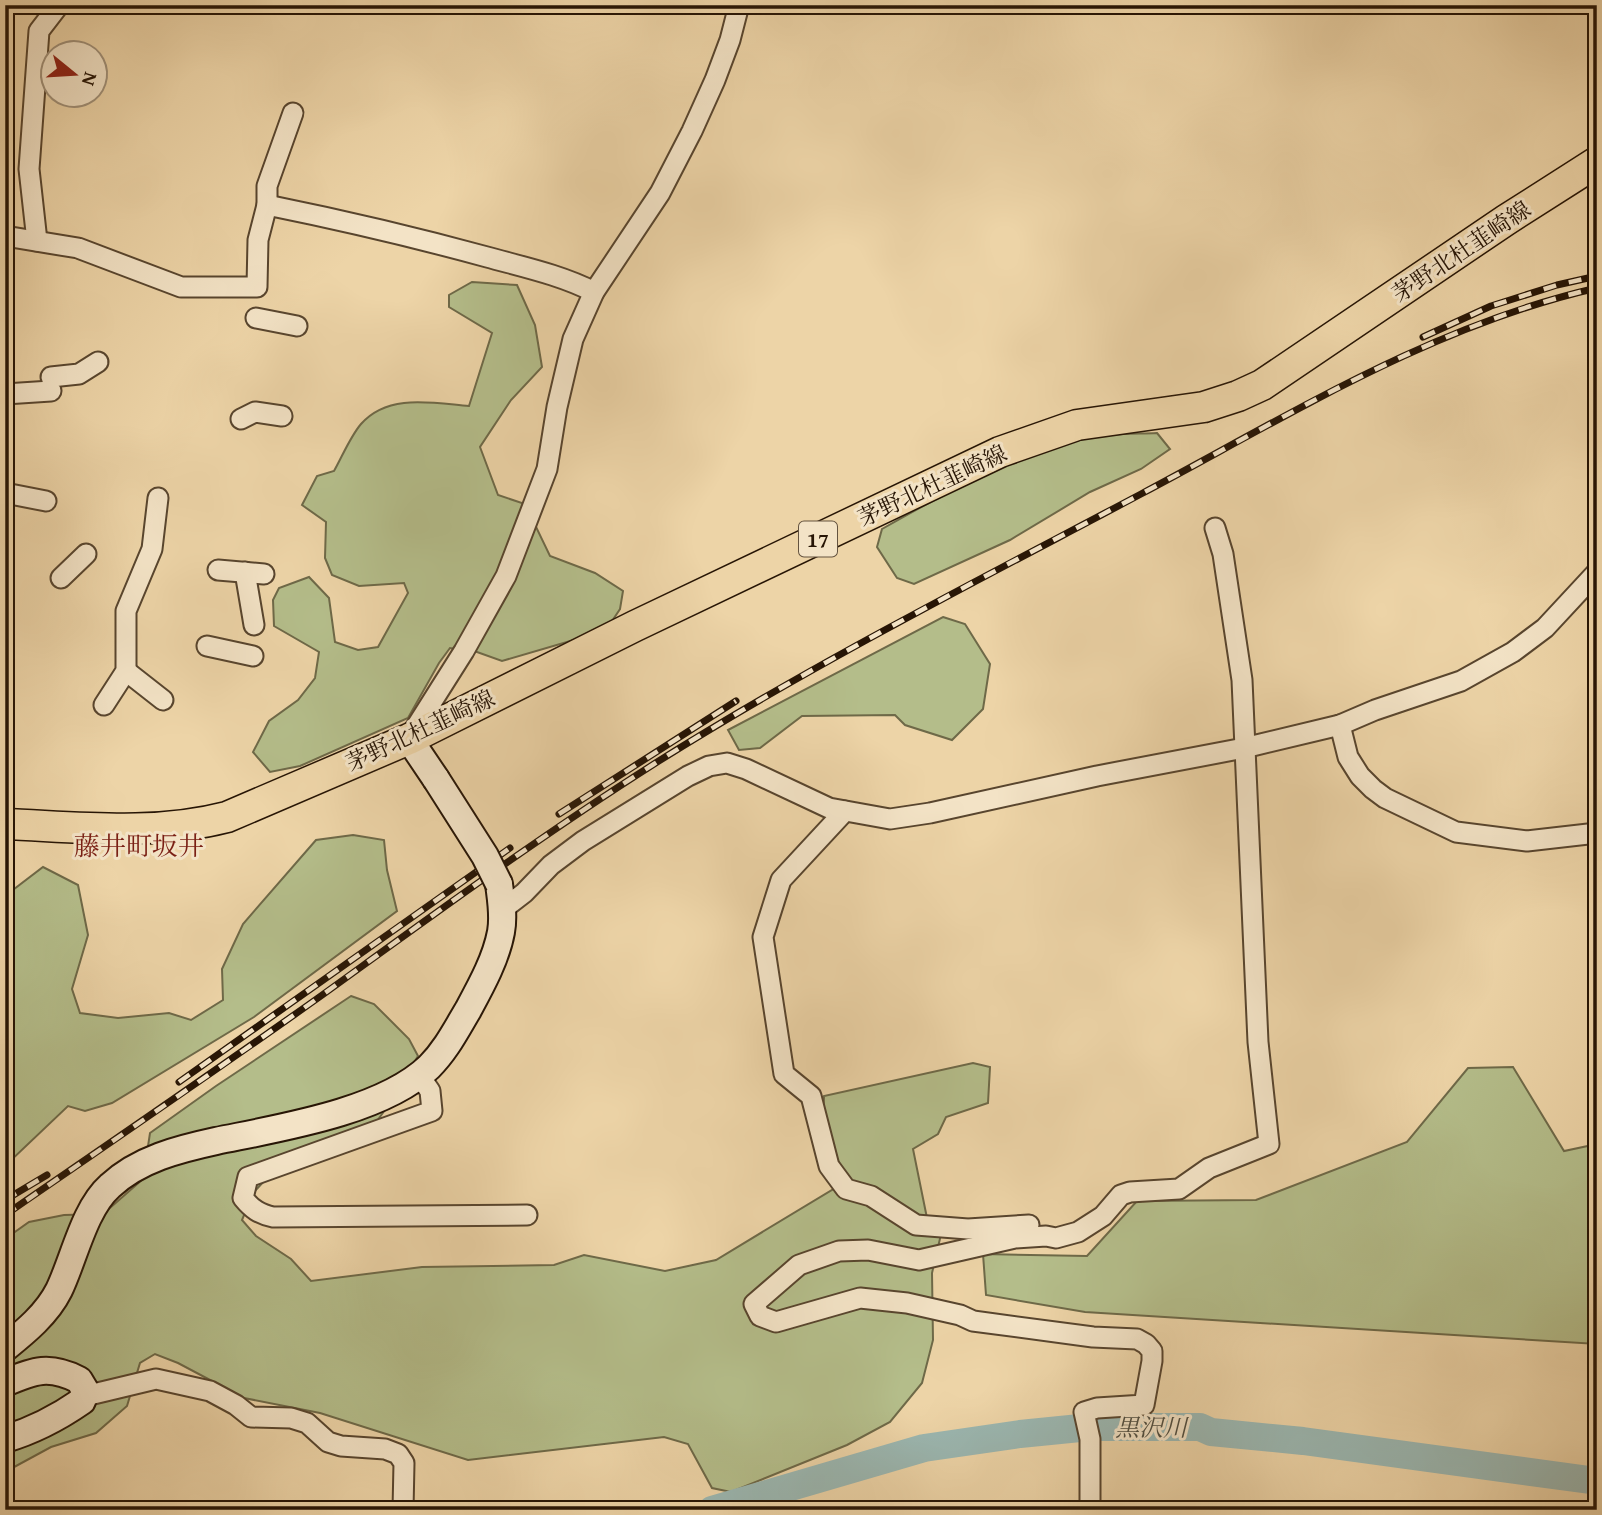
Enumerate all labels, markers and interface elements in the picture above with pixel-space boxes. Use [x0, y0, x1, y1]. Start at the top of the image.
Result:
north arrow [38, 38, 108, 108]
text: N [75, 69, 105, 90]
street label: 茅野北杜韮崎線 [1385, 192, 1537, 310]
street label: 茅野北杜韮崎線 [852, 436, 1012, 534]
road number: 17 [799, 522, 837, 556]
street label: 茅野北杜韮崎線 [340, 681, 500, 779]
district label: 藤井町坂井 [74, 826, 204, 865]
water label: 黒沢川 [1115, 1410, 1190, 1445]

